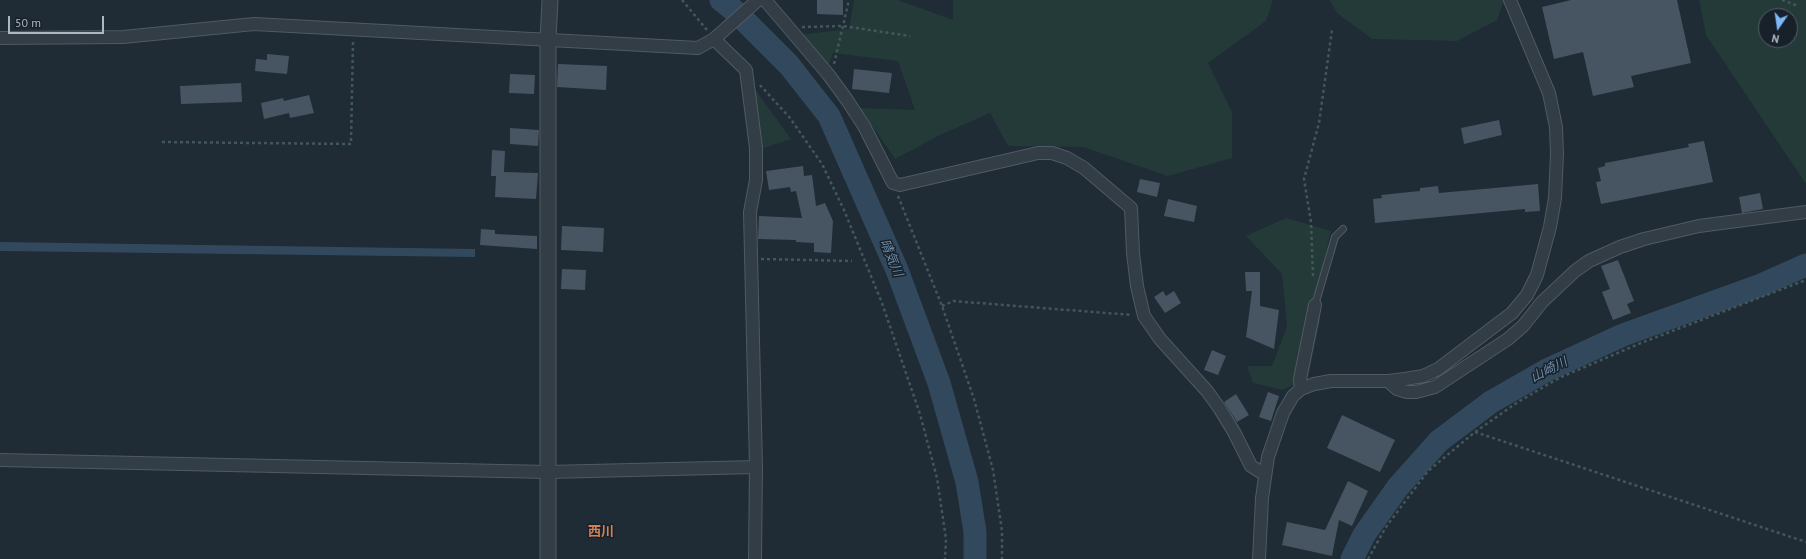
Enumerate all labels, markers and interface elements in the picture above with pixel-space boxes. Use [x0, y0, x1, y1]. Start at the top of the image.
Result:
scale bar [10, 8, 106, 34]
north arrow [1758, 8, 1798, 48]
text: 50 m [15, 15, 41, 30]
text: N [1770, 31, 1781, 46]
water label: 晴気川 [876, 237, 906, 279]
water label: 山崎川 [1528, 354, 1570, 386]
district label: 西川 [588, 524, 614, 540]

